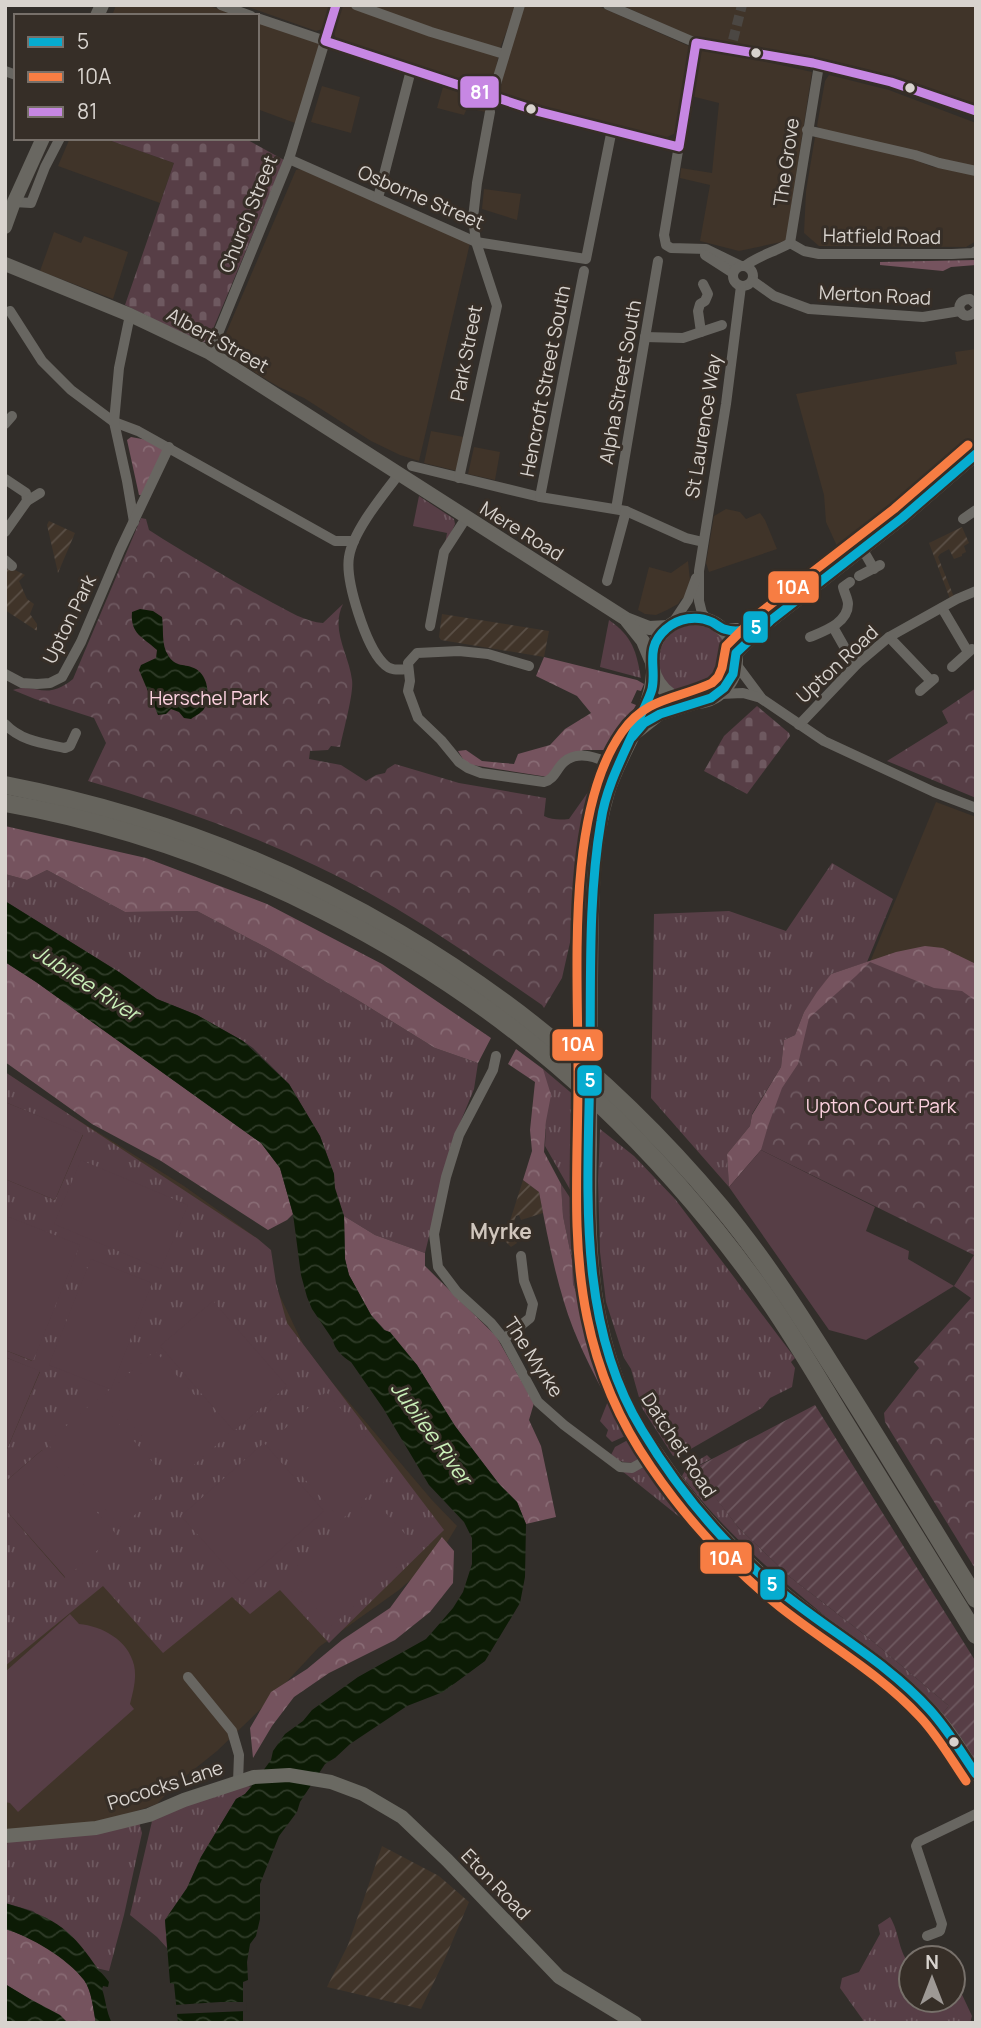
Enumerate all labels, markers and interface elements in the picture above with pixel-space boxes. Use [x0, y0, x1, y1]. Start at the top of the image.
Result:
legend [14, 14, 259, 140]
text: 5 [77, 27, 89, 55]
unlabelled marker [749, 46, 763, 60]
text: 10A [77, 62, 111, 90]
line badge: 81 [459, 75, 500, 109]
text: 81 [470, 79, 490, 105]
unlabelled marker [903, 81, 917, 95]
text: 81 [77, 97, 97, 125]
unlabelled marker [524, 102, 538, 116]
street label: The Grove [767, 116, 805, 208]
street label: Church Street [213, 152, 283, 276]
street label: Osborne Street [354, 159, 488, 235]
street label: Hatfield Road [823, 222, 941, 250]
street label: Merton Road [818, 279, 932, 311]
street label: Hencroft Street South [514, 283, 576, 479]
street label: Alpha Street South [593, 298, 647, 466]
street label: Albert Street [162, 301, 274, 379]
street label: Park Street [444, 303, 488, 403]
street label: St Laurence Way [679, 352, 727, 500]
street label: Mere Road [475, 495, 569, 567]
street label: Upton Park [36, 570, 102, 668]
line badge: 10A [767, 570, 820, 604]
text: 10A [776, 574, 810, 600]
line badge: 5 [742, 610, 769, 644]
text: 5 [750, 614, 762, 640]
street label: Upton Road [790, 619, 884, 709]
park label: Herschel Park [149, 685, 269, 711]
water label: Jubilee River [28, 937, 147, 1028]
line badge: 10A [551, 1028, 604, 1062]
text: 10A [561, 1031, 595, 1057]
line badge: 5 [576, 1064, 603, 1097]
text: 5 [584, 1067, 596, 1093]
park label: Upton Court Park [806, 1093, 957, 1119]
district label: Myrke [470, 1217, 532, 1245]
street label: The Myrke [498, 1312, 570, 1402]
water label: Jubilee River [385, 1375, 480, 1492]
street label: Datchet Road [635, 1388, 723, 1502]
line badge: 10A [699, 1541, 753, 1575]
text: 10A [709, 1545, 743, 1571]
line badge: 5 [759, 1568, 786, 1601]
text: 5 [766, 1571, 778, 1597]
unlabelled marker [947, 1735, 961, 1749]
street label: Pococks Lane [104, 1754, 226, 1816]
street label: Eton Road [456, 1843, 536, 1925]
north arrow [897, 1944, 967, 2014]
text: N [925, 1949, 939, 1975]

